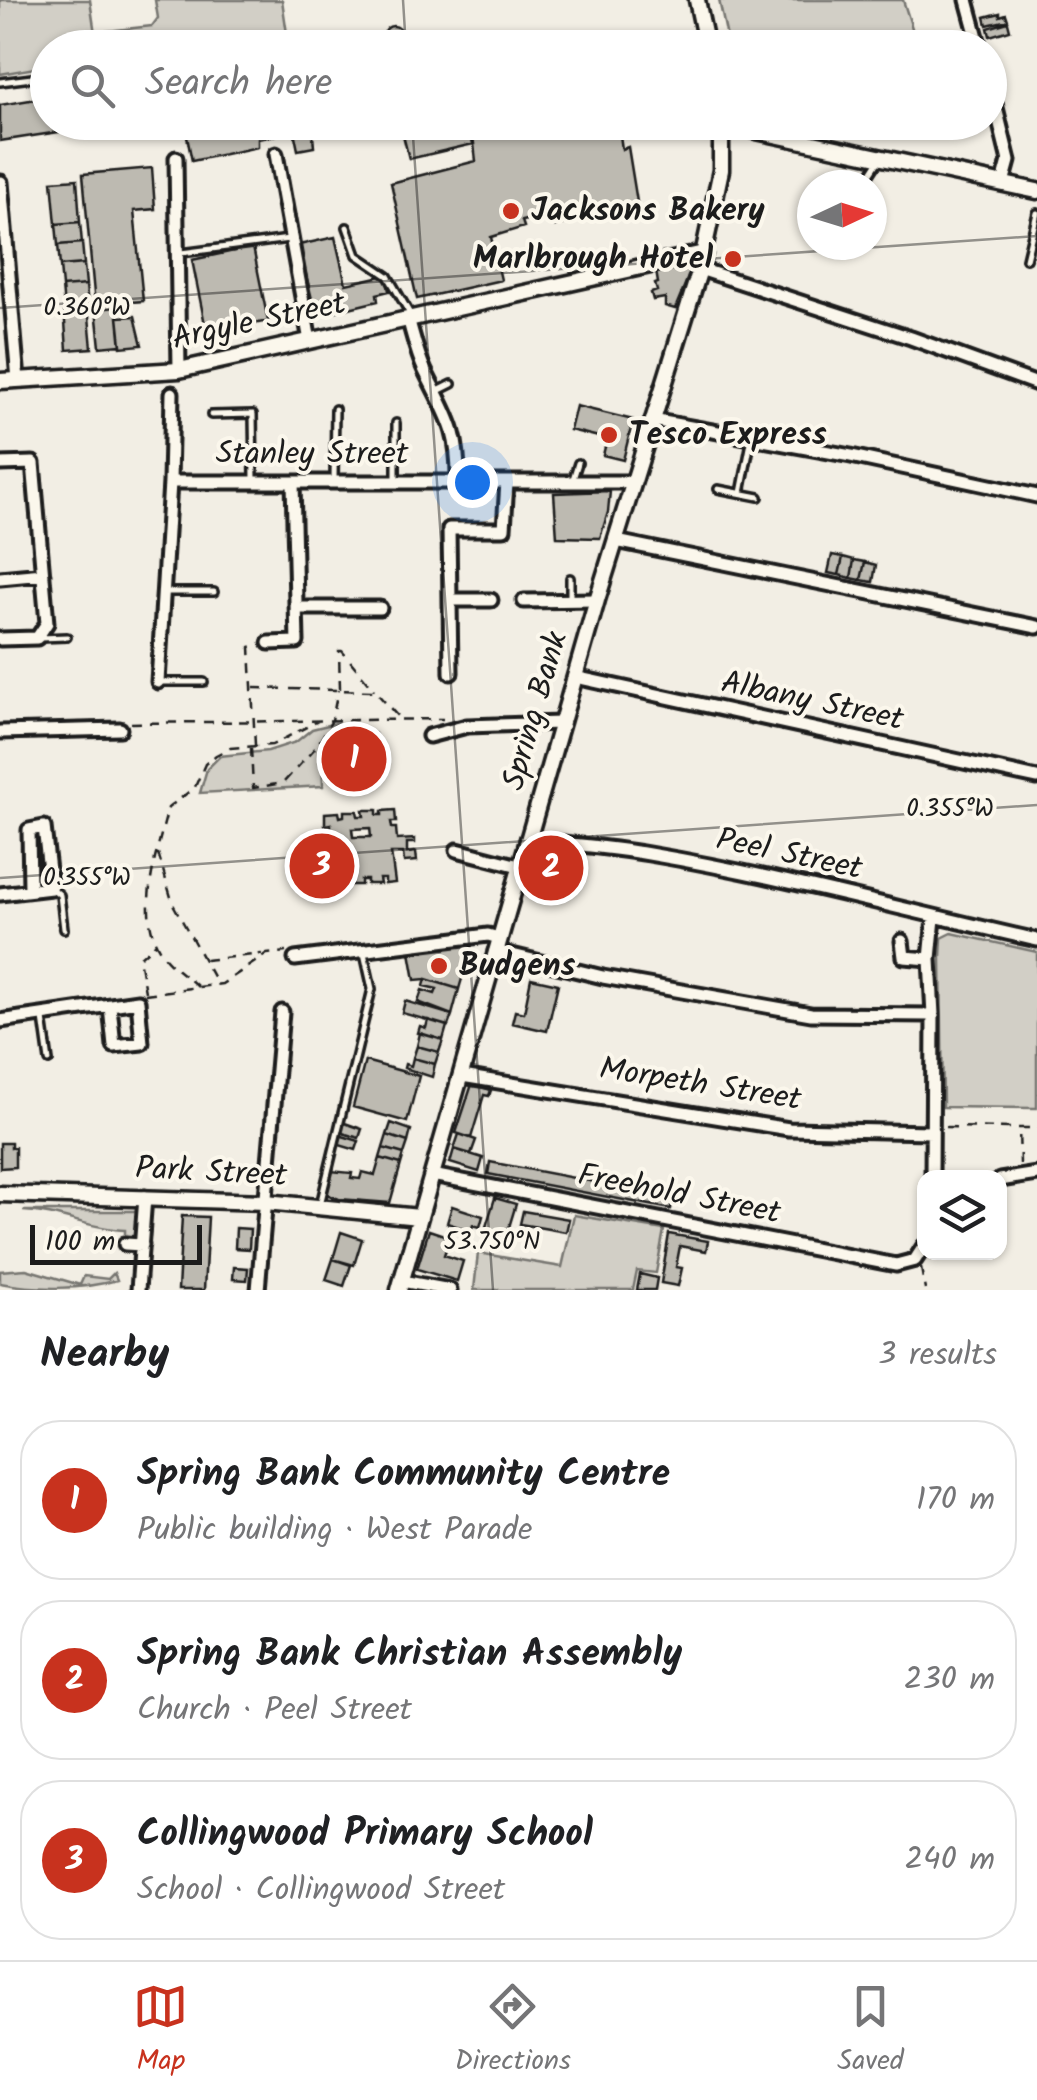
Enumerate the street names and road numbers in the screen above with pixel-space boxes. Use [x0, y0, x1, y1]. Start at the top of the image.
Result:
street label: Argyle Street [167, 279, 351, 365]
street label: Stanley Street [216, 429, 409, 480]
street label: Spring Bank [489, 625, 583, 796]
street label: Albany Street [716, 658, 908, 746]
street label: Peel Street [711, 815, 867, 895]
street label: Morpeth Street [595, 1044, 805, 1126]
street label: Park Street [134, 1144, 289, 1202]
street label: Freehold Street [573, 1150, 785, 1240]

